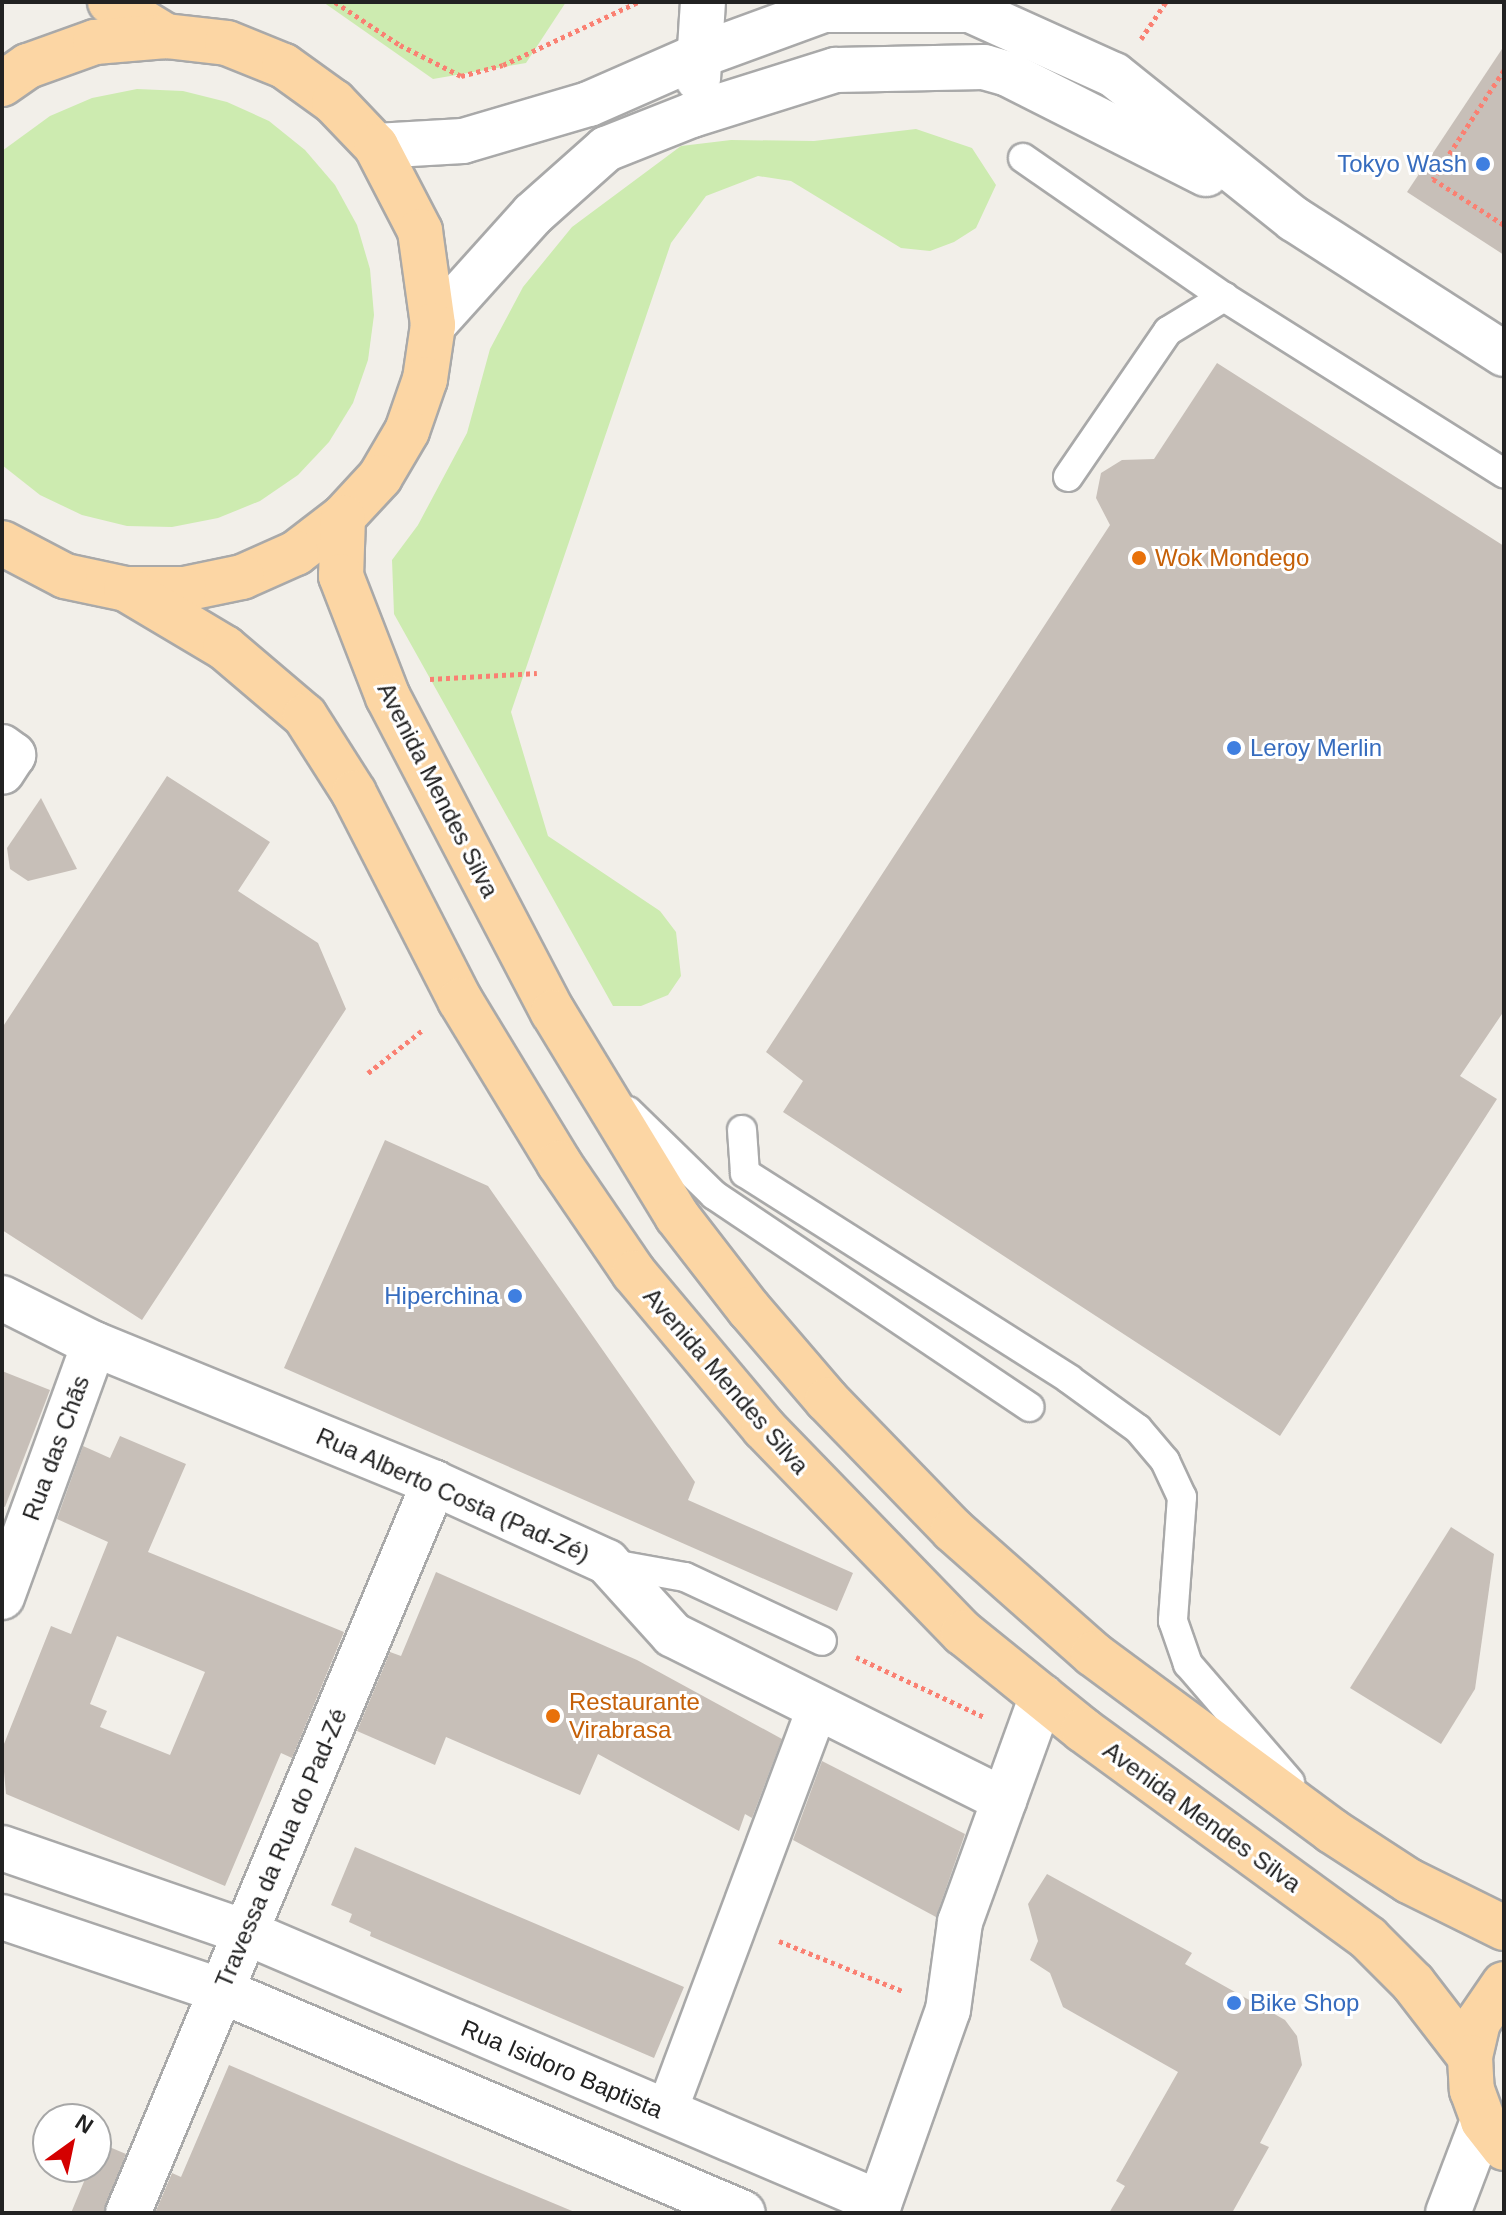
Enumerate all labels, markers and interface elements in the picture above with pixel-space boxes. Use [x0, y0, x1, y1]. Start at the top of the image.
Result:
place label: Tokyo Wash [1337, 150, 1467, 178]
marker: Tokyo Wash [1474, 155, 1492, 173]
place label: Wok Mondego [1155, 544, 1309, 572]
marker: Wok Mondego [1130, 549, 1148, 567]
street label: Avenida Mendes Silva [371, 678, 505, 902]
place label: Leroy Merlin [1250, 734, 1382, 762]
marker: Leroy Merlin [1225, 739, 1243, 757]
place label: Hiperchina [384, 1282, 499, 1310]
street label: Avenida Mendes Silva [637, 1282, 815, 1480]
marker: Hiperchina [506, 1287, 524, 1305]
street label: Rua das Chãs [16, 1372, 96, 1524]
street label: Rua Alberto Costa (Pad-Zé) [311, 1421, 595, 1569]
place label: Restaurante Virabrasa [569, 1688, 700, 1744]
street label: Travessa da Rua do Pad-Zé [209, 1704, 353, 1992]
marker: Restaurante Virabrasa [544, 1707, 562, 1725]
street label: Avenida Mendes Silva [1098, 1736, 1306, 1898]
place label: Bike Shop [1250, 1989, 1359, 2017]
marker: Bike Shop [1225, 1994, 1243, 2012]
street label: Rua Isidoro Baptista [457, 2014, 667, 2124]
north arrow [32, 2103, 112, 2183]
text: N [71, 2109, 98, 2139]

